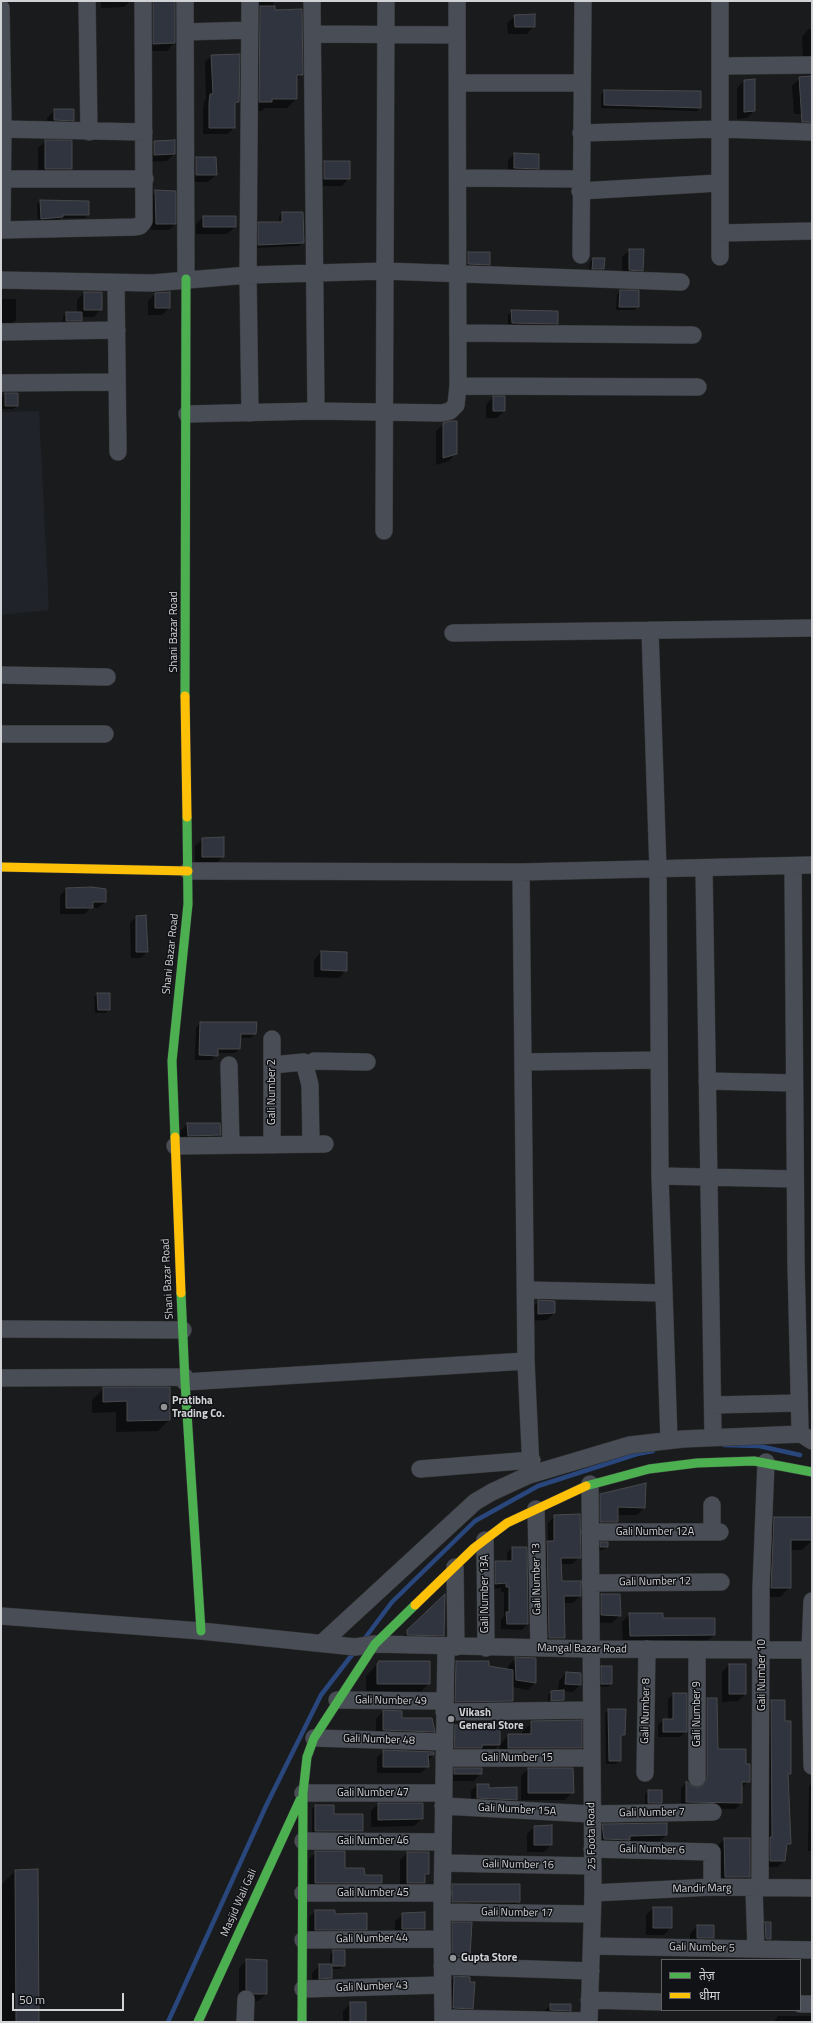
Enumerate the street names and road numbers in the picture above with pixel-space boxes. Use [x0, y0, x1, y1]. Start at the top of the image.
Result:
street label: Shani Bazar Road [167, 592, 181, 672]
street label: Shani Bazar Road [160, 913, 182, 995]
street label: Gali Number 2 [265, 1059, 279, 1125]
street label: Shani Bazar Road [159, 1238, 177, 1320]
street label: Gali Number 12A [616, 1525, 694, 1539]
street label: Gali Number 13 [530, 1543, 544, 1615]
street label: Gali Number 13A [478, 1555, 492, 1633]
street label: Gali Number 12 [619, 1575, 691, 1589]
street label: Gali Number 10 [755, 1639, 769, 1711]
street label: Mangal Bazar Road [537, 1642, 627, 1656]
street label: Gali Number 8 [639, 1678, 653, 1744]
street label: Gali Number 9 [690, 1681, 704, 1747]
street label: Gali Number 49 [355, 1694, 427, 1708]
street label: Gali Number 48 [343, 1732, 415, 1748]
street label: Gali Number 15 [481, 1751, 553, 1765]
street label: Gali Number 47 [337, 1786, 409, 1800]
street label: Gali Number 15A [477, 1801, 557, 1819]
street label: 25 Foota Road [585, 1802, 599, 1870]
street label: Gali Number 7 [619, 1806, 685, 1820]
street label: Gali Number 46 [337, 1834, 409, 1848]
street label: Gali Number 6 [619, 1843, 685, 1857]
street label: Gali Number 16 [482, 1858, 554, 1872]
street label: Masjid Wali Gali [218, 1867, 260, 1939]
street label: Mandir Marg [672, 1882, 732, 1896]
street label: Gali Number 45 [337, 1886, 409, 1900]
street label: Gali Number 17 [481, 1906, 553, 1920]
street label: Gali Number 44 [336, 1932, 408, 1946]
street label: Gali Number 5 [669, 1941, 735, 1955]
street label: Gali Number 43 [336, 1979, 408, 1995]

